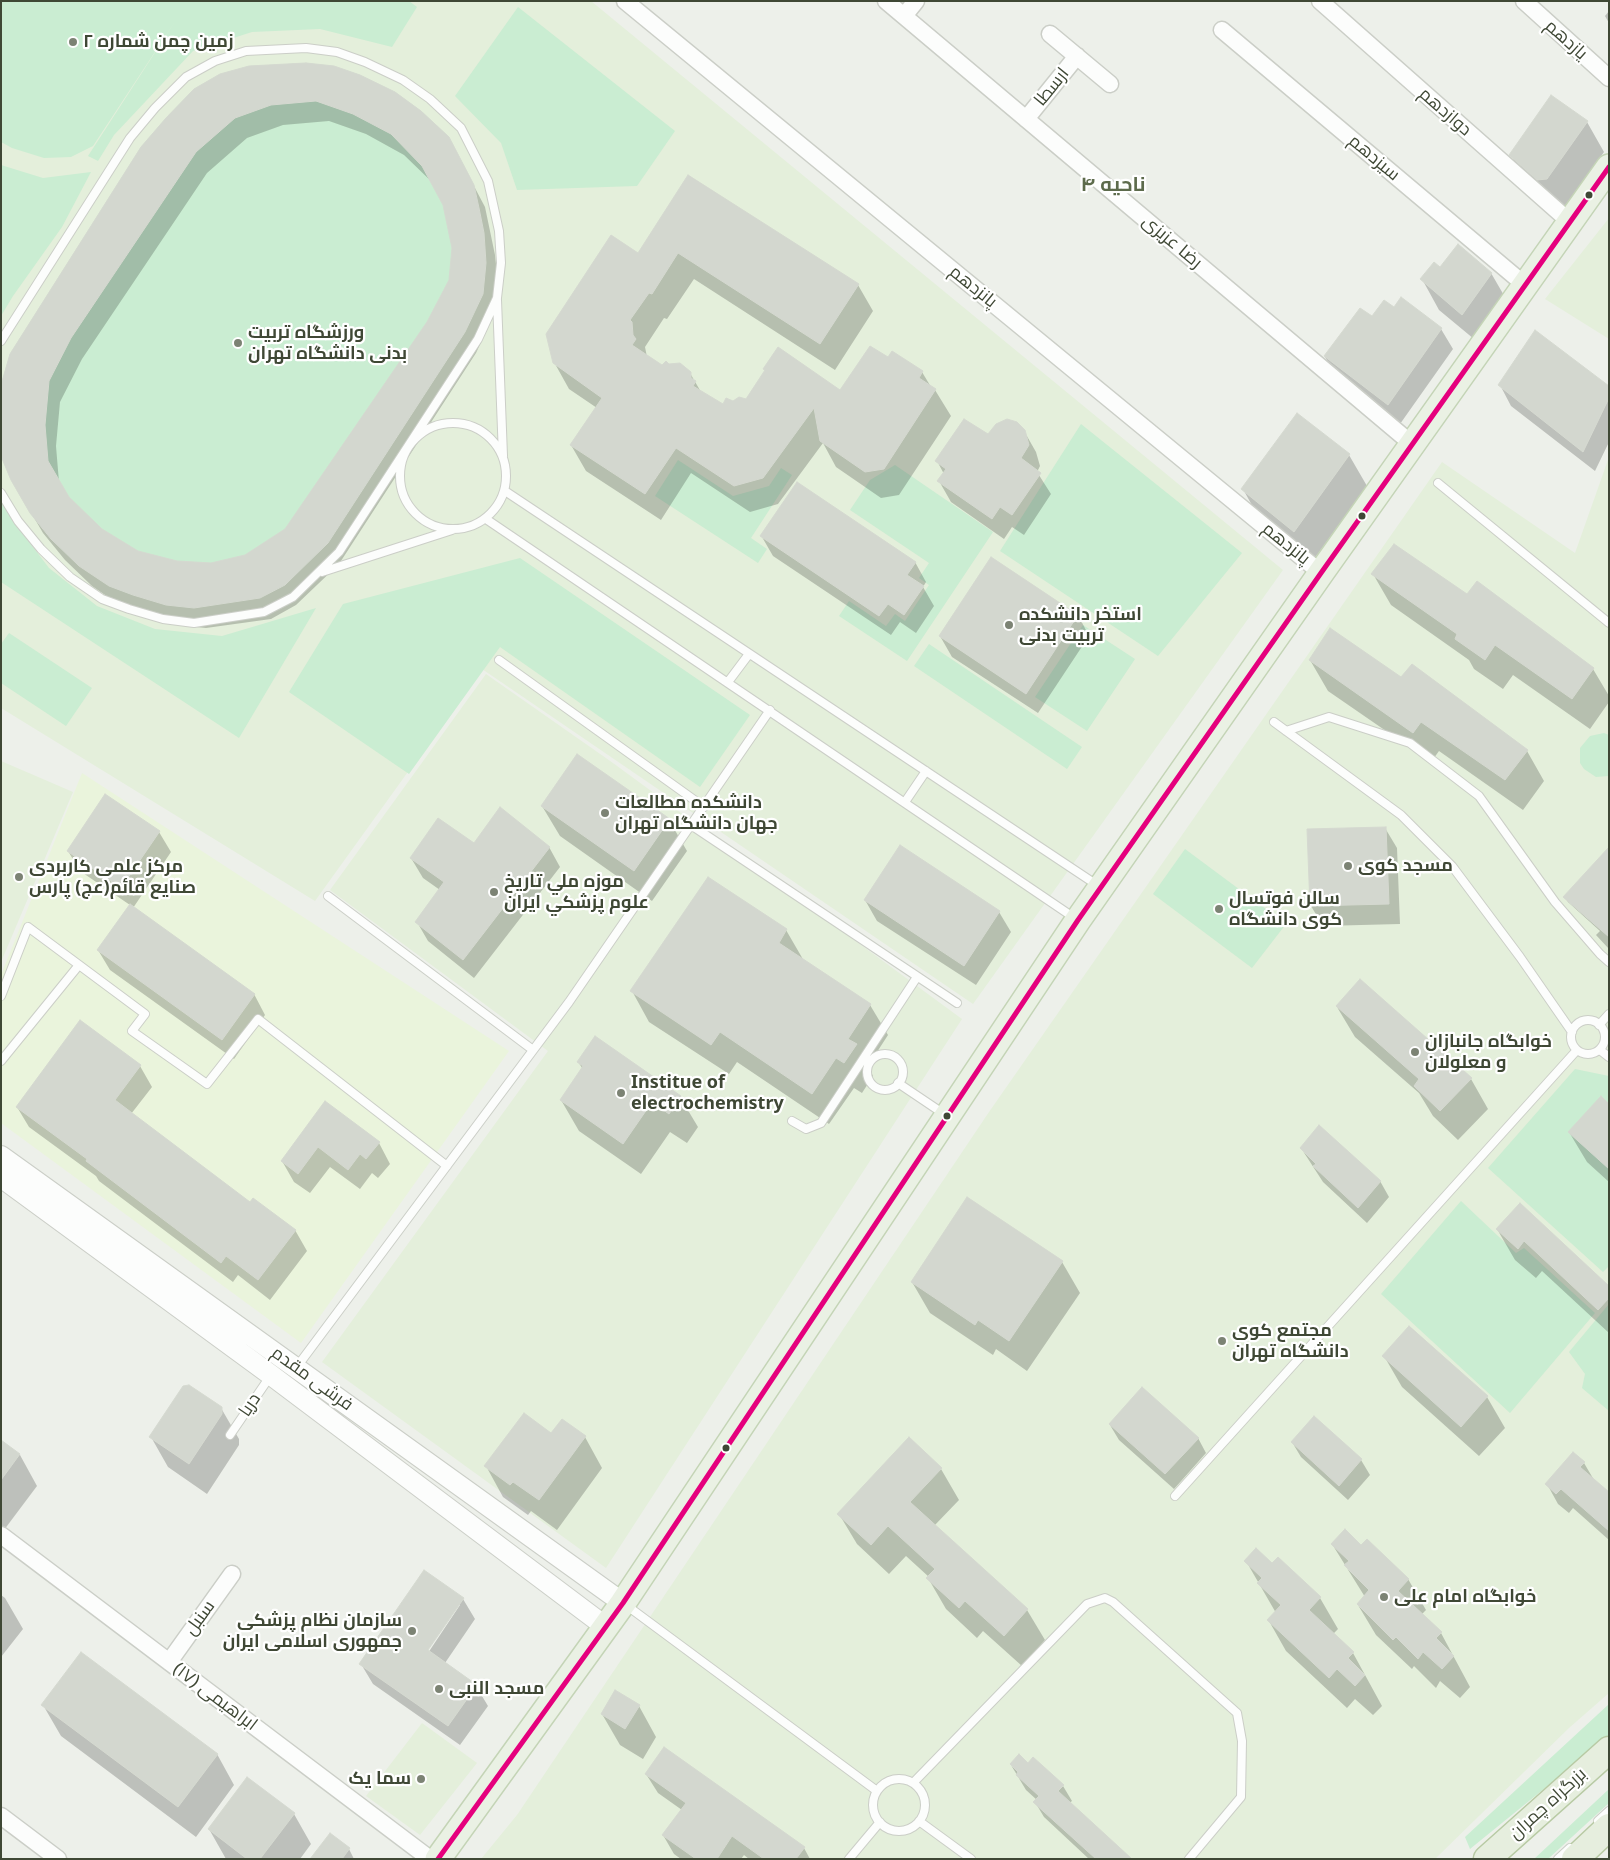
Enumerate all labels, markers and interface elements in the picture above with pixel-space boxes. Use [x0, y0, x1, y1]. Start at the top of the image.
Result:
street label: یازدهم [1540, 15, 1592, 65]
place label: زمین چمن شماره ۲ [83, 31, 234, 53]
marker: زمین چمن شماره ۲ [67, 36, 79, 48]
street label: ارسطا [1030, 63, 1074, 111]
street label: دوازدهم [1414, 83, 1476, 141]
street label: سیزدهم [1344, 130, 1404, 186]
district label: ناحیه ۴ [1080, 173, 1146, 197]
unlabelled marker [1584, 190, 1594, 200]
street label: رضا عزیزی [1138, 211, 1206, 273]
street label: پانزدهم [945, 261, 1001, 313]
place label: ورزشگاه تربیت بدنی دانشگاه تهران [248, 322, 407, 364]
marker: ورزشگاه تربیت بدنی دانشگاه تهران [232, 337, 244, 349]
unlabelled marker [1357, 511, 1367, 521]
street label: پانزدهم [1258, 518, 1314, 570]
place label: استخر دانشکده تربیت بدنی [1019, 604, 1142, 646]
marker: استخر دانشکده تربیت بدنی [1003, 619, 1015, 631]
place label: دانشکده مطالعات جهان دانشگاه تهران [615, 792, 778, 834]
marker: دانشکده مطالعات جهان دانشگاه تهران [599, 807, 611, 819]
place label: مسجد کوی [1358, 855, 1453, 877]
place label: مرکز علمی کاربردی صنایع قائم(عج) پارس [29, 856, 196, 899]
marker: مسجد کوی [1342, 860, 1354, 872]
marker: مرکز علمی کاربردی صنایع قائم(عج) پارس [13, 871, 25, 883]
place label: موزه ملي تاريخ علوم پزشكي ايران [504, 871, 649, 914]
marker: موزه ملي تاريخ علوم پزشكي ايران [488, 886, 500, 898]
place label: سالن فوتسال کوی دانشگاه [1229, 888, 1342, 931]
marker: سالن فوتسال کوی دانشگاه [1213, 903, 1225, 915]
place label: خوابگاه جانبازان و معلولان [1425, 1031, 1552, 1074]
marker: خوابگاه جانبازان و معلولان [1409, 1046, 1421, 1058]
place label: Institue of electrochemistry [631, 1072, 784, 1114]
marker: Institue of electrochemistry [615, 1087, 627, 1099]
unlabelled marker [942, 1111, 952, 1121]
place label: مجتمع کوی دانشگاه تهران [1232, 1320, 1349, 1362]
marker: مجتمع کوی دانشگاه تهران [1216, 1335, 1228, 1347]
street label: فرشی مقدم [267, 1342, 357, 1416]
street label: دریا [234, 1389, 266, 1421]
unlabelled marker [721, 1443, 731, 1453]
place label: خوابگاه امام علی [1394, 1586, 1536, 1608]
marker: خوابگاه امام علی [1378, 1591, 1390, 1603]
street label: سنبل [180, 1596, 220, 1640]
place label: سازمان نظام پزشکی جمهوری اسلامی ایران [223, 1610, 402, 1652]
marker: سازمان نظام پزشکی جمهوری اسلامی ایران [406, 1625, 418, 1637]
street label: ابراهیمی (۱۷) [169, 1658, 261, 1736]
place label: مسجد النبی [449, 1678, 544, 1700]
marker: مسجد النبی [433, 1683, 445, 1695]
street label: بزرگراه چمران [1505, 1764, 1591, 1844]
place label: سما یک [349, 1768, 411, 1790]
marker: سما یک [415, 1773, 427, 1785]

